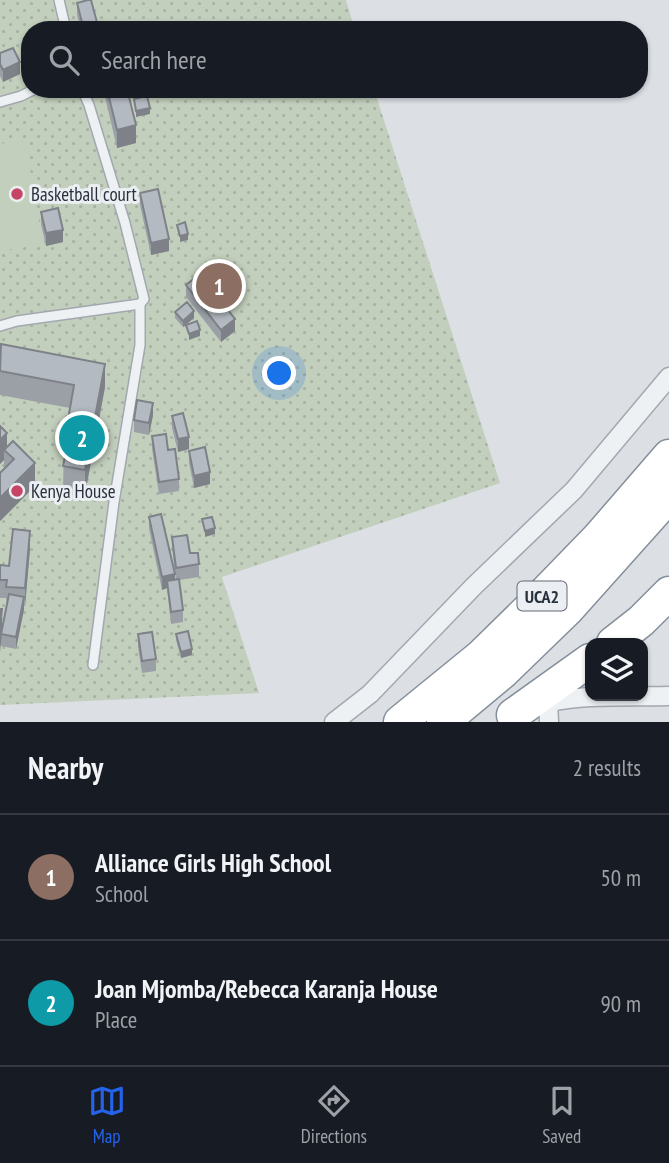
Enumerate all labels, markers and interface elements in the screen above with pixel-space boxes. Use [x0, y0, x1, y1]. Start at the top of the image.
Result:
search box [21, 21, 648, 98]
icon: search [45, 41, 83, 79]
text: Search here [101, 43, 207, 76]
place label: Basketball court [31, 182, 138, 206]
marker: Basketball court [9, 186, 25, 202]
pin: 1 [196, 260, 242, 312]
your location [262, 356, 296, 390]
pin: 2 [59, 412, 105, 464]
place label: Kenya House [31, 479, 116, 503]
marker: Kenya House [9, 483, 25, 499]
road number: UCA2 [518, 582, 566, 610]
map controls [585, 638, 648, 701]
button: layers [585, 638, 648, 701]
text: Nearby [28, 748, 103, 787]
text: 2 results [573, 753, 641, 782]
text: Alliance Girls High School [95, 846, 331, 879]
text: 1 [46, 863, 57, 892]
text: 50 m [600, 863, 641, 892]
text: School [95, 879, 148, 908]
text: Joan Mjomba/Rebecca Karanja House [95, 972, 438, 1005]
text: 2 [46, 989, 57, 1018]
text: 90 m [600, 989, 641, 1018]
text: Place [95, 1005, 137, 1034]
tab: Map [88, 1082, 126, 1148]
tab: Directions [301, 1082, 367, 1148]
tab: Saved [542, 1082, 581, 1148]

